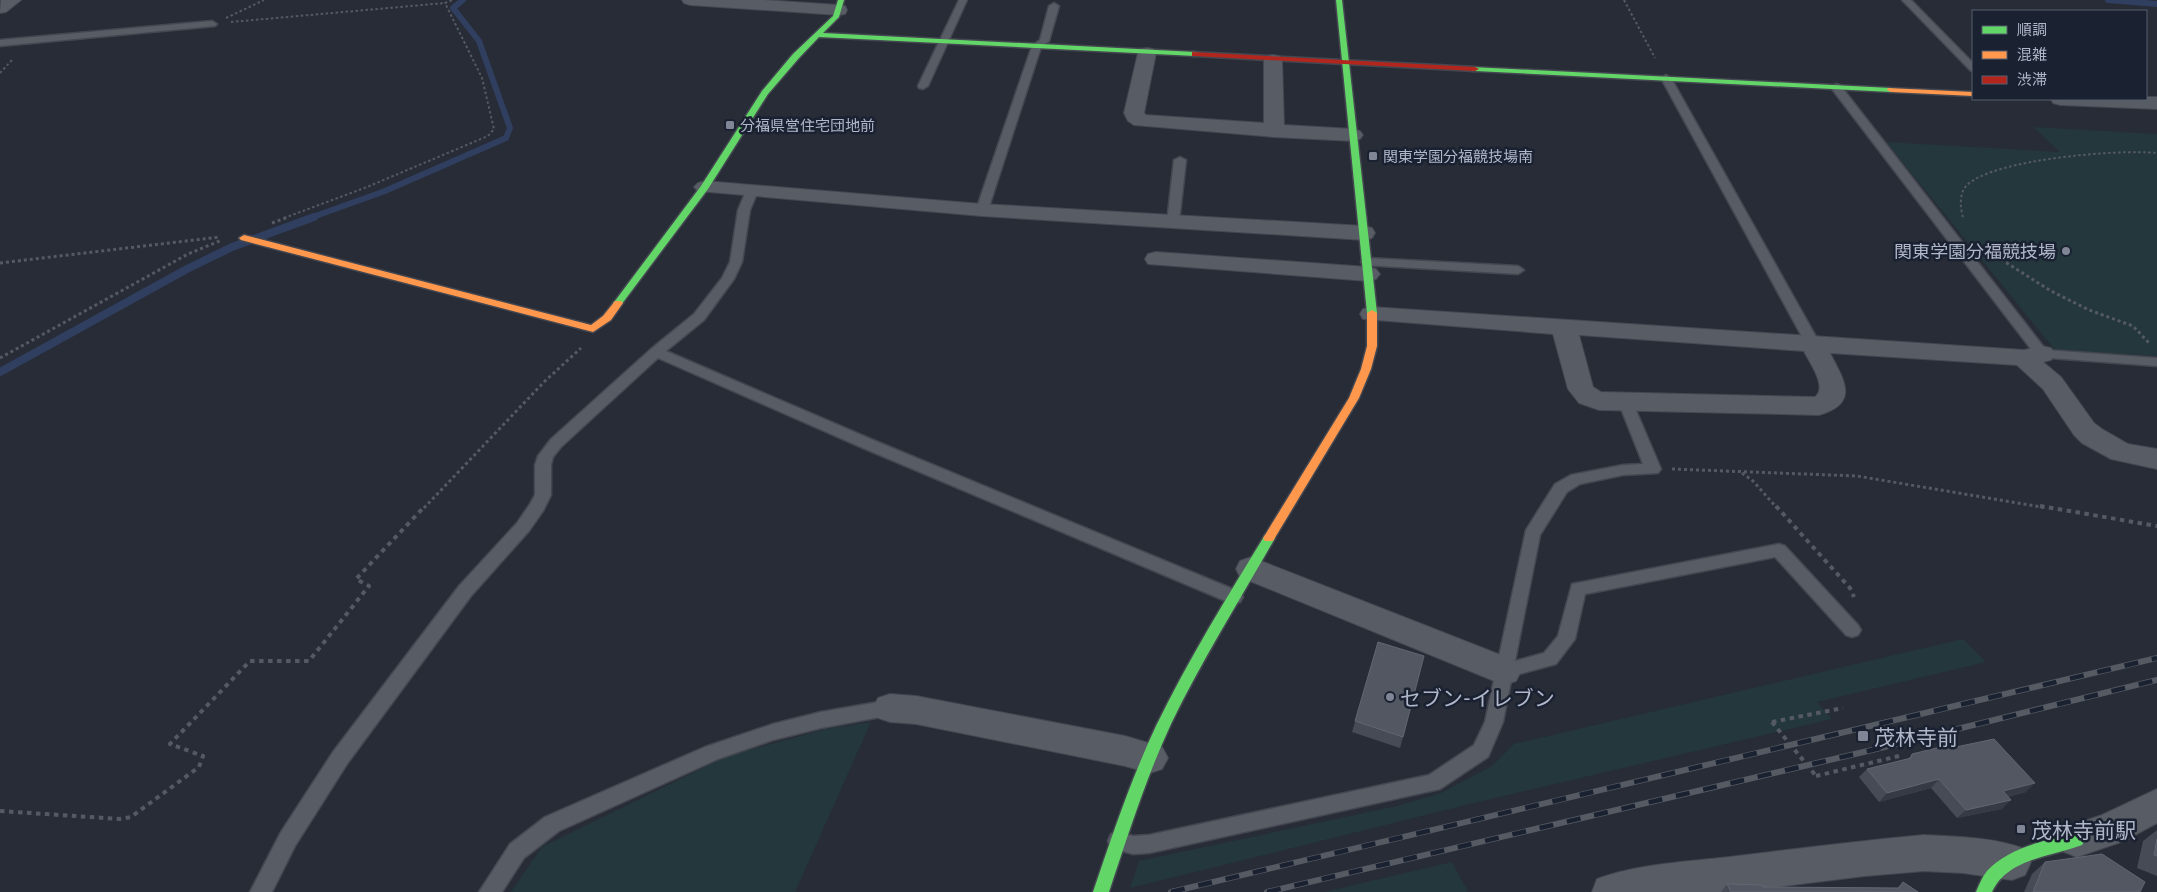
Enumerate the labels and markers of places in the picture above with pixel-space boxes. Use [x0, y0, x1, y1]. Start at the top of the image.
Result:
place label: 分福県営住宅団地前 [740, 116, 875, 134]
marker: 分福県営住宅団地前 [724, 119, 736, 131]
place label: 関東学園分福競技場南 [1383, 147, 1533, 165]
marker: 関東学園分福競技場南 [1367, 150, 1379, 162]
place label: 関東学園分福競技場 [1894, 240, 2056, 262]
marker: 関東学園分福競技場 [2060, 245, 2072, 257]
place label: セブン-イレブン [1400, 685, 1555, 710]
marker: セブン-イレブン [1384, 691, 1396, 703]
place label: 茂林寺前 [1874, 724, 1958, 749]
marker: 茂林寺前 [1856, 729, 1870, 743]
place label: 茂林寺前駅 [2031, 817, 2136, 842]
marker: 茂林寺前駅 [2015, 823, 2027, 835]

